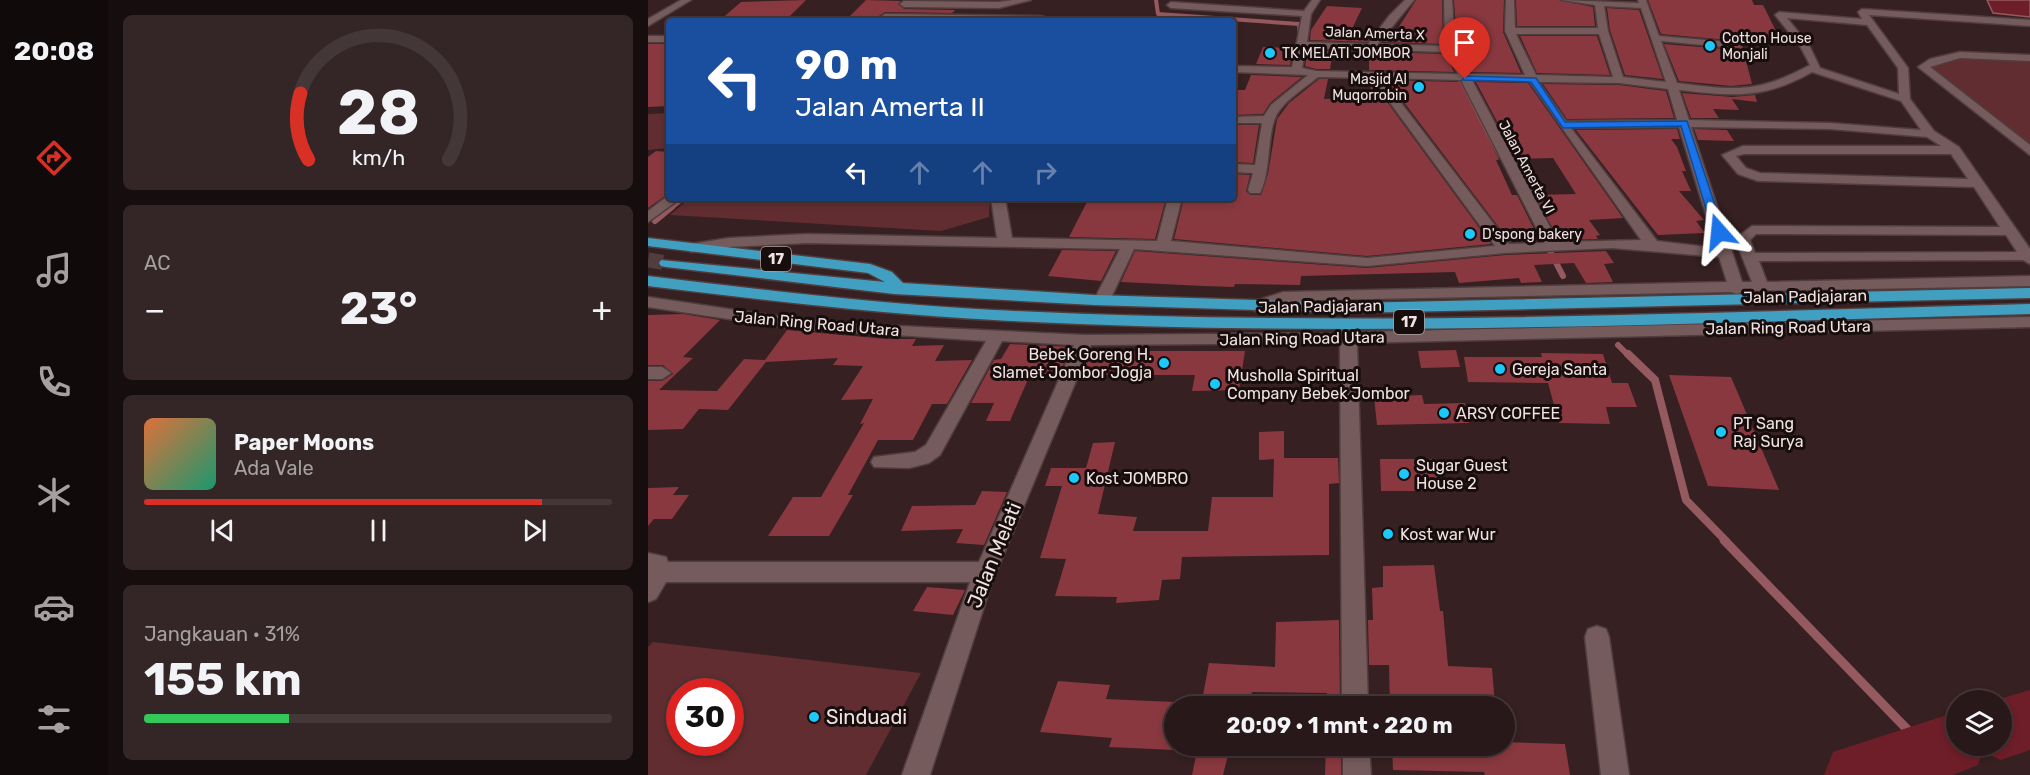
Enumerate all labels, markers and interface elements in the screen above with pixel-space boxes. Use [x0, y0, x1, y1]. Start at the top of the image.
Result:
pin [1439, 17, 1490, 79]
street label: Jalan Amerta X [1325, 23, 1425, 44]
icon: arrive [1448, 26, 1481, 59]
place label: Cotton House Monjali [1722, 30, 1812, 63]
text: 20:08 [14, 35, 94, 67]
marker: Cotton House Monjali [1703, 39, 1717, 53]
text: 90 m [795, 40, 898, 90]
icon: left [696, 42, 774, 120]
place label: TK MELATI JOMBOR [1282, 45, 1410, 62]
marker: TK MELATI JOMBOR [1263, 46, 1277, 60]
place label: Masjid Al Muqorrobin [1332, 71, 1407, 104]
text: 28 [337, 76, 419, 150]
marker: Masjid Al Muqorrobin [1412, 80, 1426, 94]
text: Jalan Amerta II [795, 91, 985, 123]
street label: Jalan Amerta VI [1495, 118, 1558, 217]
icon: directions [33, 137, 75, 179]
text: km/h [351, 145, 405, 170]
icon: left [840, 156, 873, 189]
icon: ahead [903, 156, 936, 189]
icon: ahead [966, 156, 999, 189]
icon: right [1029, 156, 1062, 189]
position arrow [1687, 200, 1751, 264]
place label: D'spong bakery [1482, 226, 1582, 243]
marker: D'spong bakery [1463, 227, 1477, 241]
road number: 17 [761, 247, 791, 271]
icon: music [33, 249, 75, 291]
text: AC [144, 251, 170, 275]
text: 23° [340, 282, 417, 335]
street label: Jalan Padjajaran [1743, 286, 1867, 307]
text: − [144, 290, 165, 329]
text: + [591, 290, 612, 329]
street label: Jalan Padjajaran [1258, 296, 1382, 317]
street label: Jalan Ring Road Utara [734, 307, 900, 340]
road number: 17 [1394, 310, 1424, 334]
street label: Jalan Ring Road Utara [1705, 317, 1871, 338]
street label: Jalan Ring Road Utara [1219, 328, 1385, 349]
place label: Bebek Goreng H. Slamet Jombor Jogja [992, 345, 1152, 382]
marker: Bebek Goreng H. Slamet Jombor Jogja [1157, 356, 1171, 370]
place label: Gereja Santa [1512, 360, 1607, 379]
icon: phone [33, 361, 75, 403]
marker: Gereja Santa [1493, 362, 1507, 376]
place label: Musholla Spiritual Company Bebek Jombor [1227, 366, 1410, 403]
marker: Musholla Spiritual Company Bebek Jombor [1208, 377, 1222, 391]
place label: ARSY COFFEE [1456, 404, 1560, 423]
marker: ARSY COFFEE [1437, 406, 1451, 420]
place label: PT Sang Raj Surya [1733, 414, 1803, 451]
marker: PT Sang Raj Surya [1714, 425, 1728, 439]
text: Paper Moons [234, 429, 374, 456]
text: Ada Vale [234, 456, 314, 480]
place label: Sugar Guest House 2 [1416, 456, 1508, 493]
marker: Sugar Guest House 2 [1397, 467, 1411, 481]
place label: Kost JOMBRO [1086, 469, 1188, 488]
marker: Kost JOMBRO [1067, 471, 1081, 485]
icon: climate [33, 474, 75, 516]
street label: Jalan Melati [962, 499, 1026, 611]
icon: previous [206, 514, 239, 547]
icon: pause [362, 514, 395, 547]
icon: next [518, 514, 551, 547]
place label: Kost war Wur [1400, 525, 1495, 544]
marker: Kost war Wur [1381, 527, 1395, 541]
icon: car [33, 586, 75, 628]
text: Jangkauan · 31% [144, 622, 300, 646]
text: 155 km [144, 653, 302, 706]
speed limit sign: 30 [666, 678, 744, 756]
map controls [1946, 690, 2012, 756]
button: layers [1946, 690, 2012, 756]
icon: filters [33, 698, 75, 740]
place label: Sinduadi [826, 705, 907, 729]
marker: Sinduadi [807, 710, 821, 724]
text: 20:09 · 1 mnt · 220 m [1226, 712, 1453, 739]

